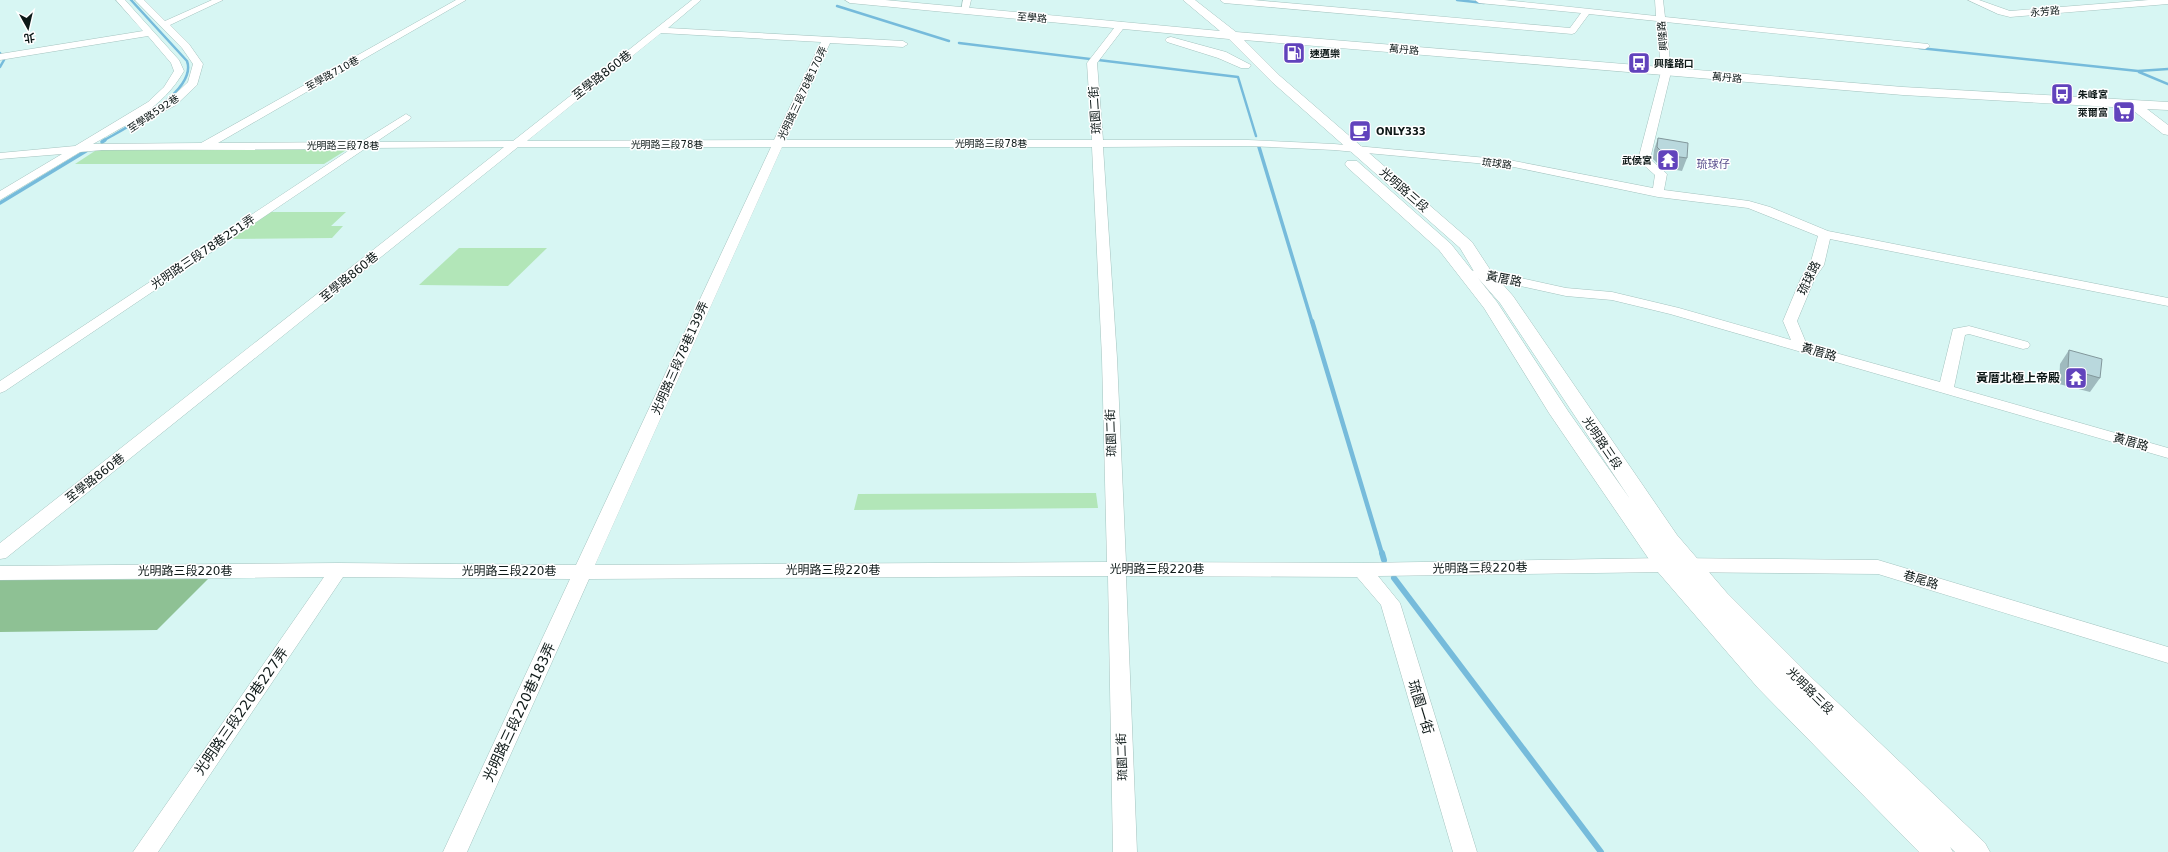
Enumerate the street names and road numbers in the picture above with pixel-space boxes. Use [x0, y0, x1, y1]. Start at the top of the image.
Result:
street label: 永芳路 [2030, 5, 2060, 18]
street label: 至學路 [1017, 11, 1047, 24]
street label: 興隆路 [1656, 21, 1669, 51]
street label: 萬丹路 [1389, 43, 1419, 56]
street label: 光明路三段78巷170弄 [776, 45, 829, 142]
street label: 至學路860巷 [570, 48, 634, 102]
street label: 至學路710巷 [304, 54, 361, 93]
street label: 萬丹路 [1712, 71, 1742, 84]
street label: 琉園二街 [1086, 86, 1104, 134]
street label: 至學路592巷 [126, 92, 181, 134]
street label: 光明路三段78巷 [955, 138, 1027, 149]
street label: 光明路三段78巷 [631, 139, 703, 150]
street label: 光明路三段78巷 [307, 140, 379, 151]
street label: 琉球路 [1481, 156, 1512, 171]
street label: 光明路三段 [1377, 165, 1431, 215]
street label: 光明路三段78巷251弄 [148, 212, 258, 292]
street label: 至學路860巷 [317, 249, 381, 305]
street label: 琉球路 [1795, 259, 1823, 297]
street label: 黃厝路 [1485, 269, 1523, 289]
street label: 光明路三段78巷139弄 [649, 299, 711, 417]
street label: 黃厝路 [1800, 340, 1838, 364]
street label: 琉園二街 [1103, 409, 1119, 457]
street label: 光明路三段 [1579, 414, 1625, 472]
street label: 黃厝路 [2112, 430, 2150, 454]
street label: 至學路860巷 [63, 451, 127, 505]
street label: 光明路三段220巷 [1432, 560, 1528, 576]
street label: 光明路三段220巷 [1110, 562, 1204, 576]
street label: 光明路三段220巷 [786, 563, 880, 577]
street label: 光明路三段220巷 [138, 564, 232, 578]
street label: 光明路三段220巷 [462, 564, 556, 578]
street label: 巷尾路 [1902, 568, 1940, 592]
street label: 光明路三段220巷183弄 [480, 640, 558, 784]
street label: 光明路三段220巷227弄 [191, 644, 291, 778]
street label: 光明路三段 [1784, 665, 1836, 717]
street label: 琉園一街 [1405, 678, 1437, 736]
street label: 琉園二街 [1114, 733, 1130, 781]

